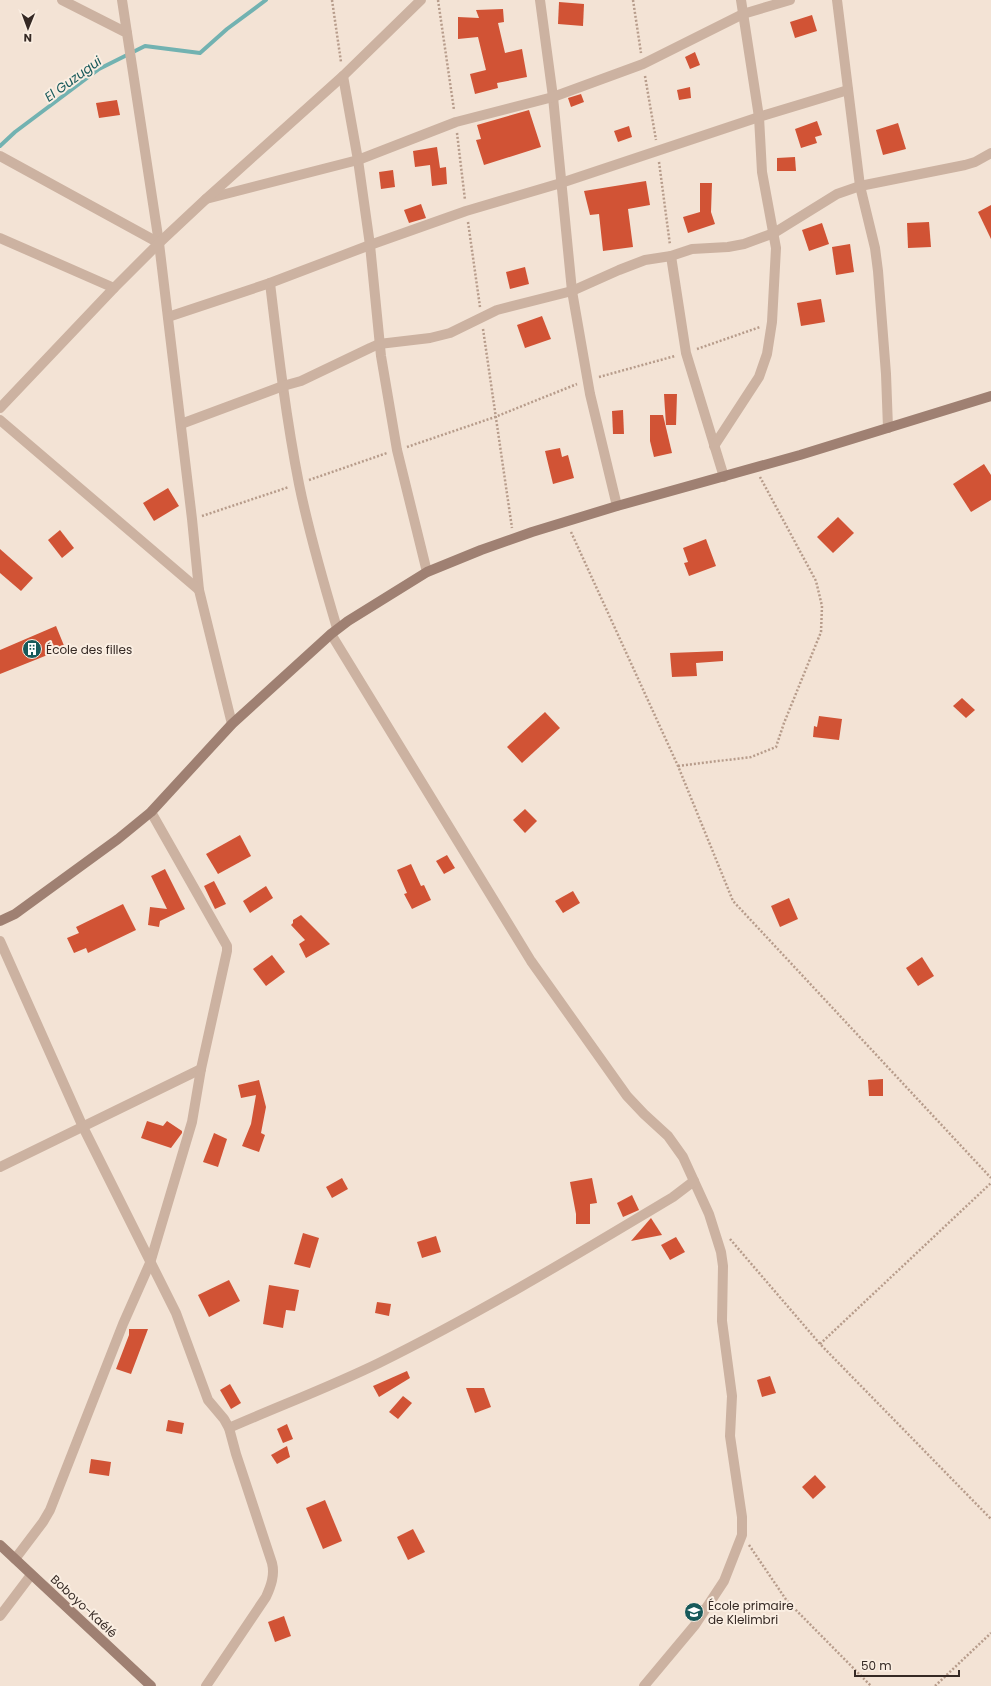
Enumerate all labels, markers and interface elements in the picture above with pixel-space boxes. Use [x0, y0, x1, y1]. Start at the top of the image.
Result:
north arrow [8, 8, 48, 48]
text: N [24, 30, 32, 46]
water label: El Guzugui [40, 51, 106, 106]
building icon: École des filles [21, 638, 43, 660]
place label: École des filles [46, 641, 132, 658]
street label: Boboyo-Kaélé [47, 1571, 121, 1641]
place label: École primaire de Klelimbri [708, 1597, 794, 1628]
school or university icon: École primaire de Klelimbri [683, 1601, 705, 1623]
scale bar [855, 1652, 959, 1678]
text: 50 m [861, 1657, 892, 1674]

